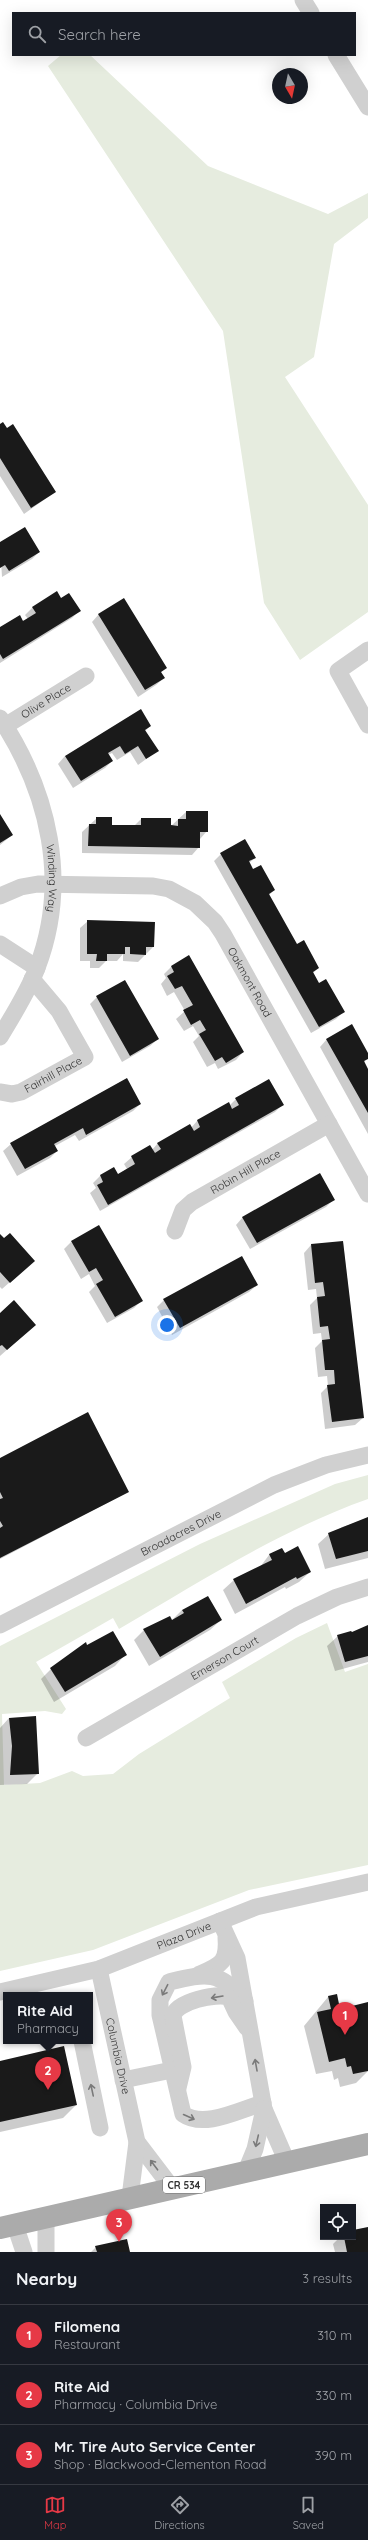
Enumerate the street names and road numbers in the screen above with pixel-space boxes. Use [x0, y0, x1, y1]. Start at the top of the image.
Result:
street label: Olive Place [18, 680, 73, 721]
street label: Winding Way [43, 843, 60, 913]
street label: Oakmont Road [225, 945, 275, 1020]
street label: Fairhill Place [22, 1053, 84, 1096]
street label: Robin Hill Place [208, 1146, 283, 1197]
street label: Broadacres Drive [138, 1506, 223, 1559]
street label: Emerson Court [188, 1633, 261, 1683]
street label: Plaza Drive [155, 1918, 213, 1952]
street label: Columbia Drive [103, 2016, 133, 2095]
road number: CR 534 [163, 2177, 205, 2193]

